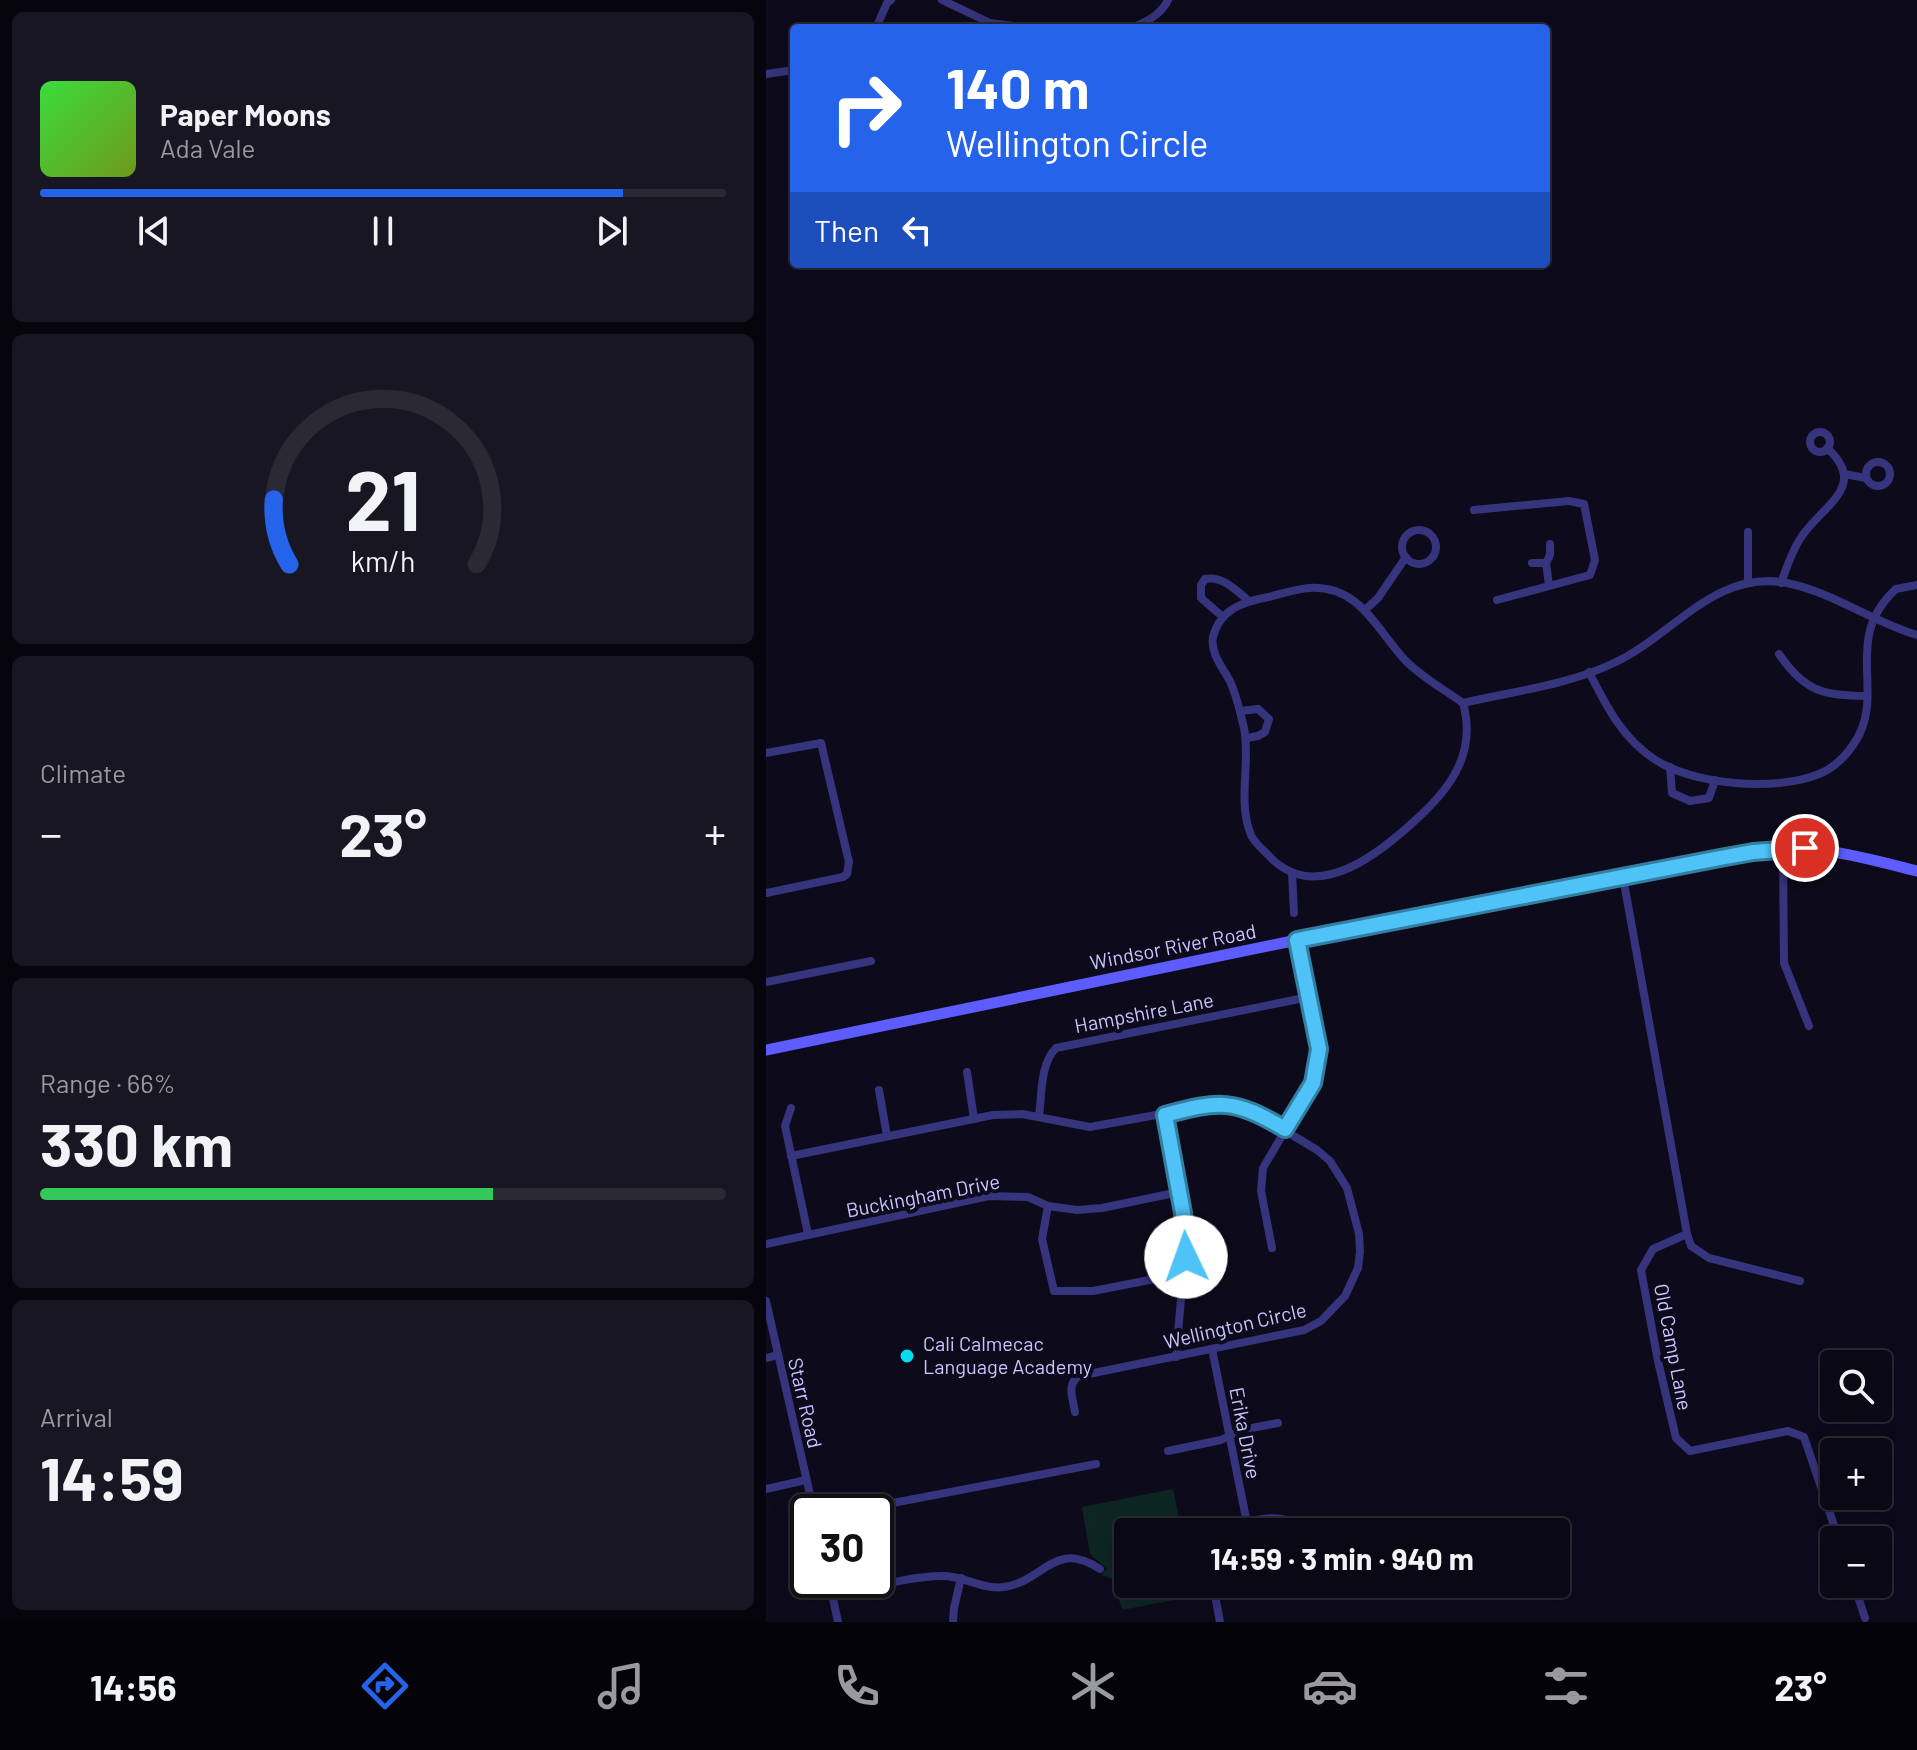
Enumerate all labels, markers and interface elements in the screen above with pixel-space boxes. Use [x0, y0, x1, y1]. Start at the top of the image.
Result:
text: 140 m [946, 53, 1090, 120]
icon: right [814, 56, 918, 160]
text: Paper Moons [160, 96, 331, 132]
text: Wellington Circle [946, 121, 1208, 164]
text: Ada Vale [160, 132, 255, 163]
icon: left [895, 208, 939, 252]
icon: previous [132, 209, 176, 253]
icon: pause [361, 209, 405, 253]
icon: next [590, 209, 634, 253]
text: Then [814, 212, 879, 248]
text: 21 [345, 448, 421, 548]
text: km/h [351, 543, 415, 578]
text: Climate [40, 757, 126, 788]
text: 23° [339, 797, 427, 869]
text: − [40, 806, 62, 859]
text: + [704, 806, 726, 859]
pin [1771, 814, 1839, 882]
icon: arrive [1783, 826, 1827, 870]
street label: Windsor River Road [1088, 918, 1258, 974]
street label: Hampshire Lane [1072, 987, 1215, 1037]
text: Range · 66% [40, 1067, 176, 1098]
text: 330 km [40, 1107, 233, 1179]
street label: Buckingham Drive [844, 1168, 1002, 1222]
position arrow [1144, 1215, 1228, 1299]
street label: Old Camp Lane [1650, 1281, 1698, 1412]
street label: Wellington Circle [1161, 1297, 1308, 1353]
place label: Cali Calmecac Language Academy [923, 1331, 1092, 1378]
marker: Cali Calmecac Language Academy [898, 1347, 916, 1365]
map controls [1820, 1350, 1892, 1598]
button: search [1820, 1350, 1892, 1422]
street label: Starr Road [784, 1355, 828, 1450]
street label: Erika Drive [1225, 1385, 1267, 1481]
text: Arrival [40, 1401, 113, 1432]
button: + [1820, 1438, 1892, 1510]
text: 14:59 [40, 1441, 184, 1513]
speed limit sign: 30 [790, 1494, 894, 1598]
button: − [1820, 1526, 1892, 1598]
text: 14:59 · 3 min · 940 m [1210, 1540, 1474, 1576]
icon: directions [357, 1658, 413, 1714]
icon: music [593, 1658, 649, 1714]
icon: phone [829, 1658, 885, 1714]
icon: climate [1065, 1658, 1121, 1714]
icon: car [1302, 1658, 1358, 1714]
icon: filters [1538, 1658, 1594, 1714]
text: 14:56 [90, 1665, 176, 1708]
text: 23° [1774, 1665, 1827, 1708]

